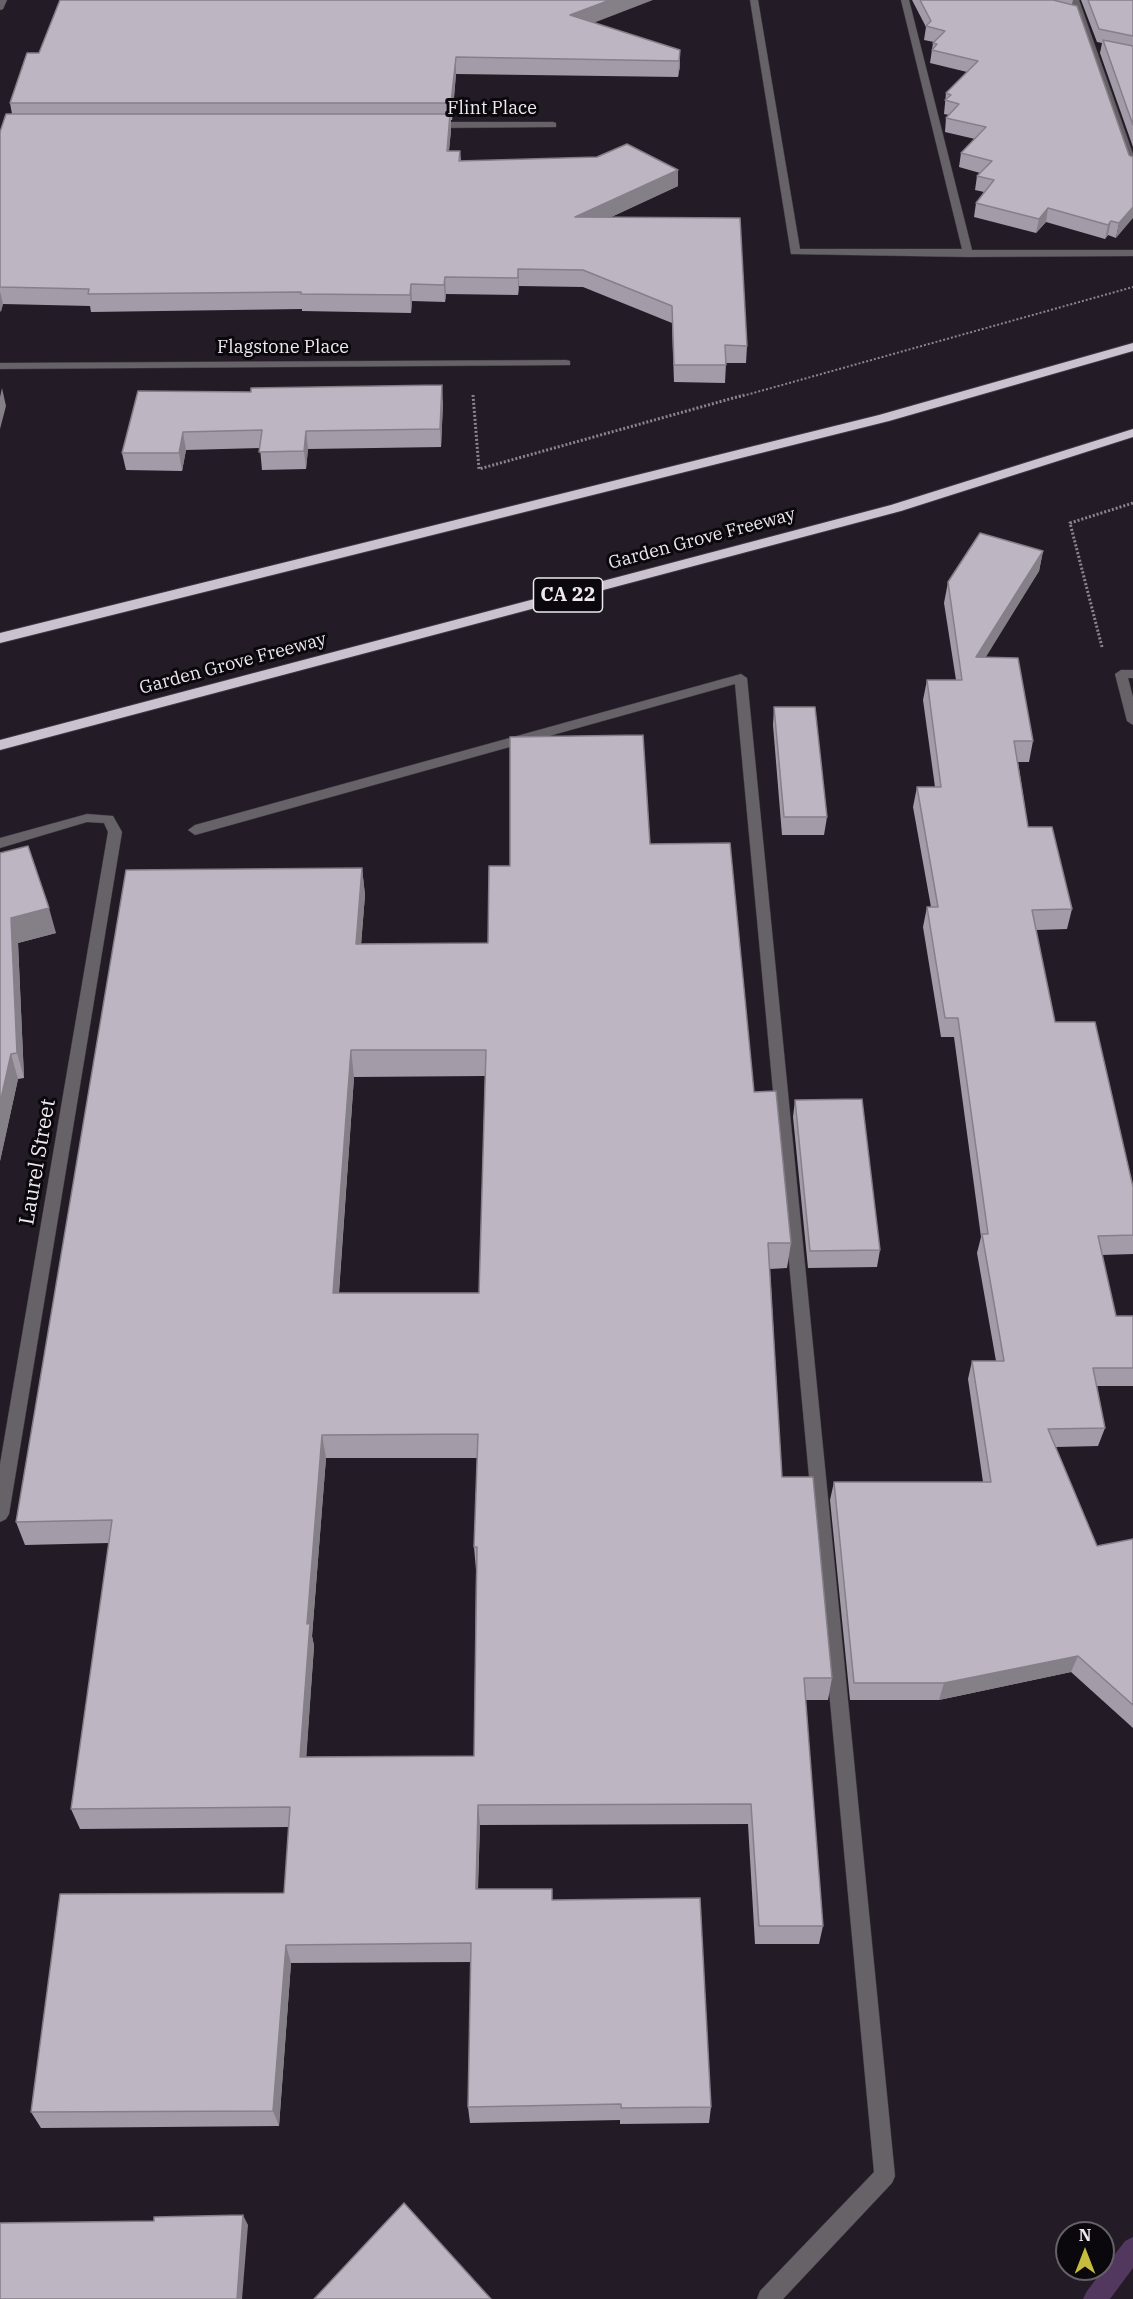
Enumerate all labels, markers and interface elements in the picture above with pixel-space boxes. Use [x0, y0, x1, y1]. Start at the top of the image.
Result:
street label: Flint Place [447, 98, 537, 120]
street label: Flagstone Place [217, 337, 349, 359]
street label: Garden Grove Freeway [606, 504, 798, 574]
road number: CA 22 [534, 578, 602, 612]
street label: Garden Grove Freeway [137, 629, 329, 699]
street label: Laurel Street [15, 1097, 61, 1227]
north arrow [1055, 2221, 1115, 2281]
text: N [1079, 2225, 1091, 2245]

